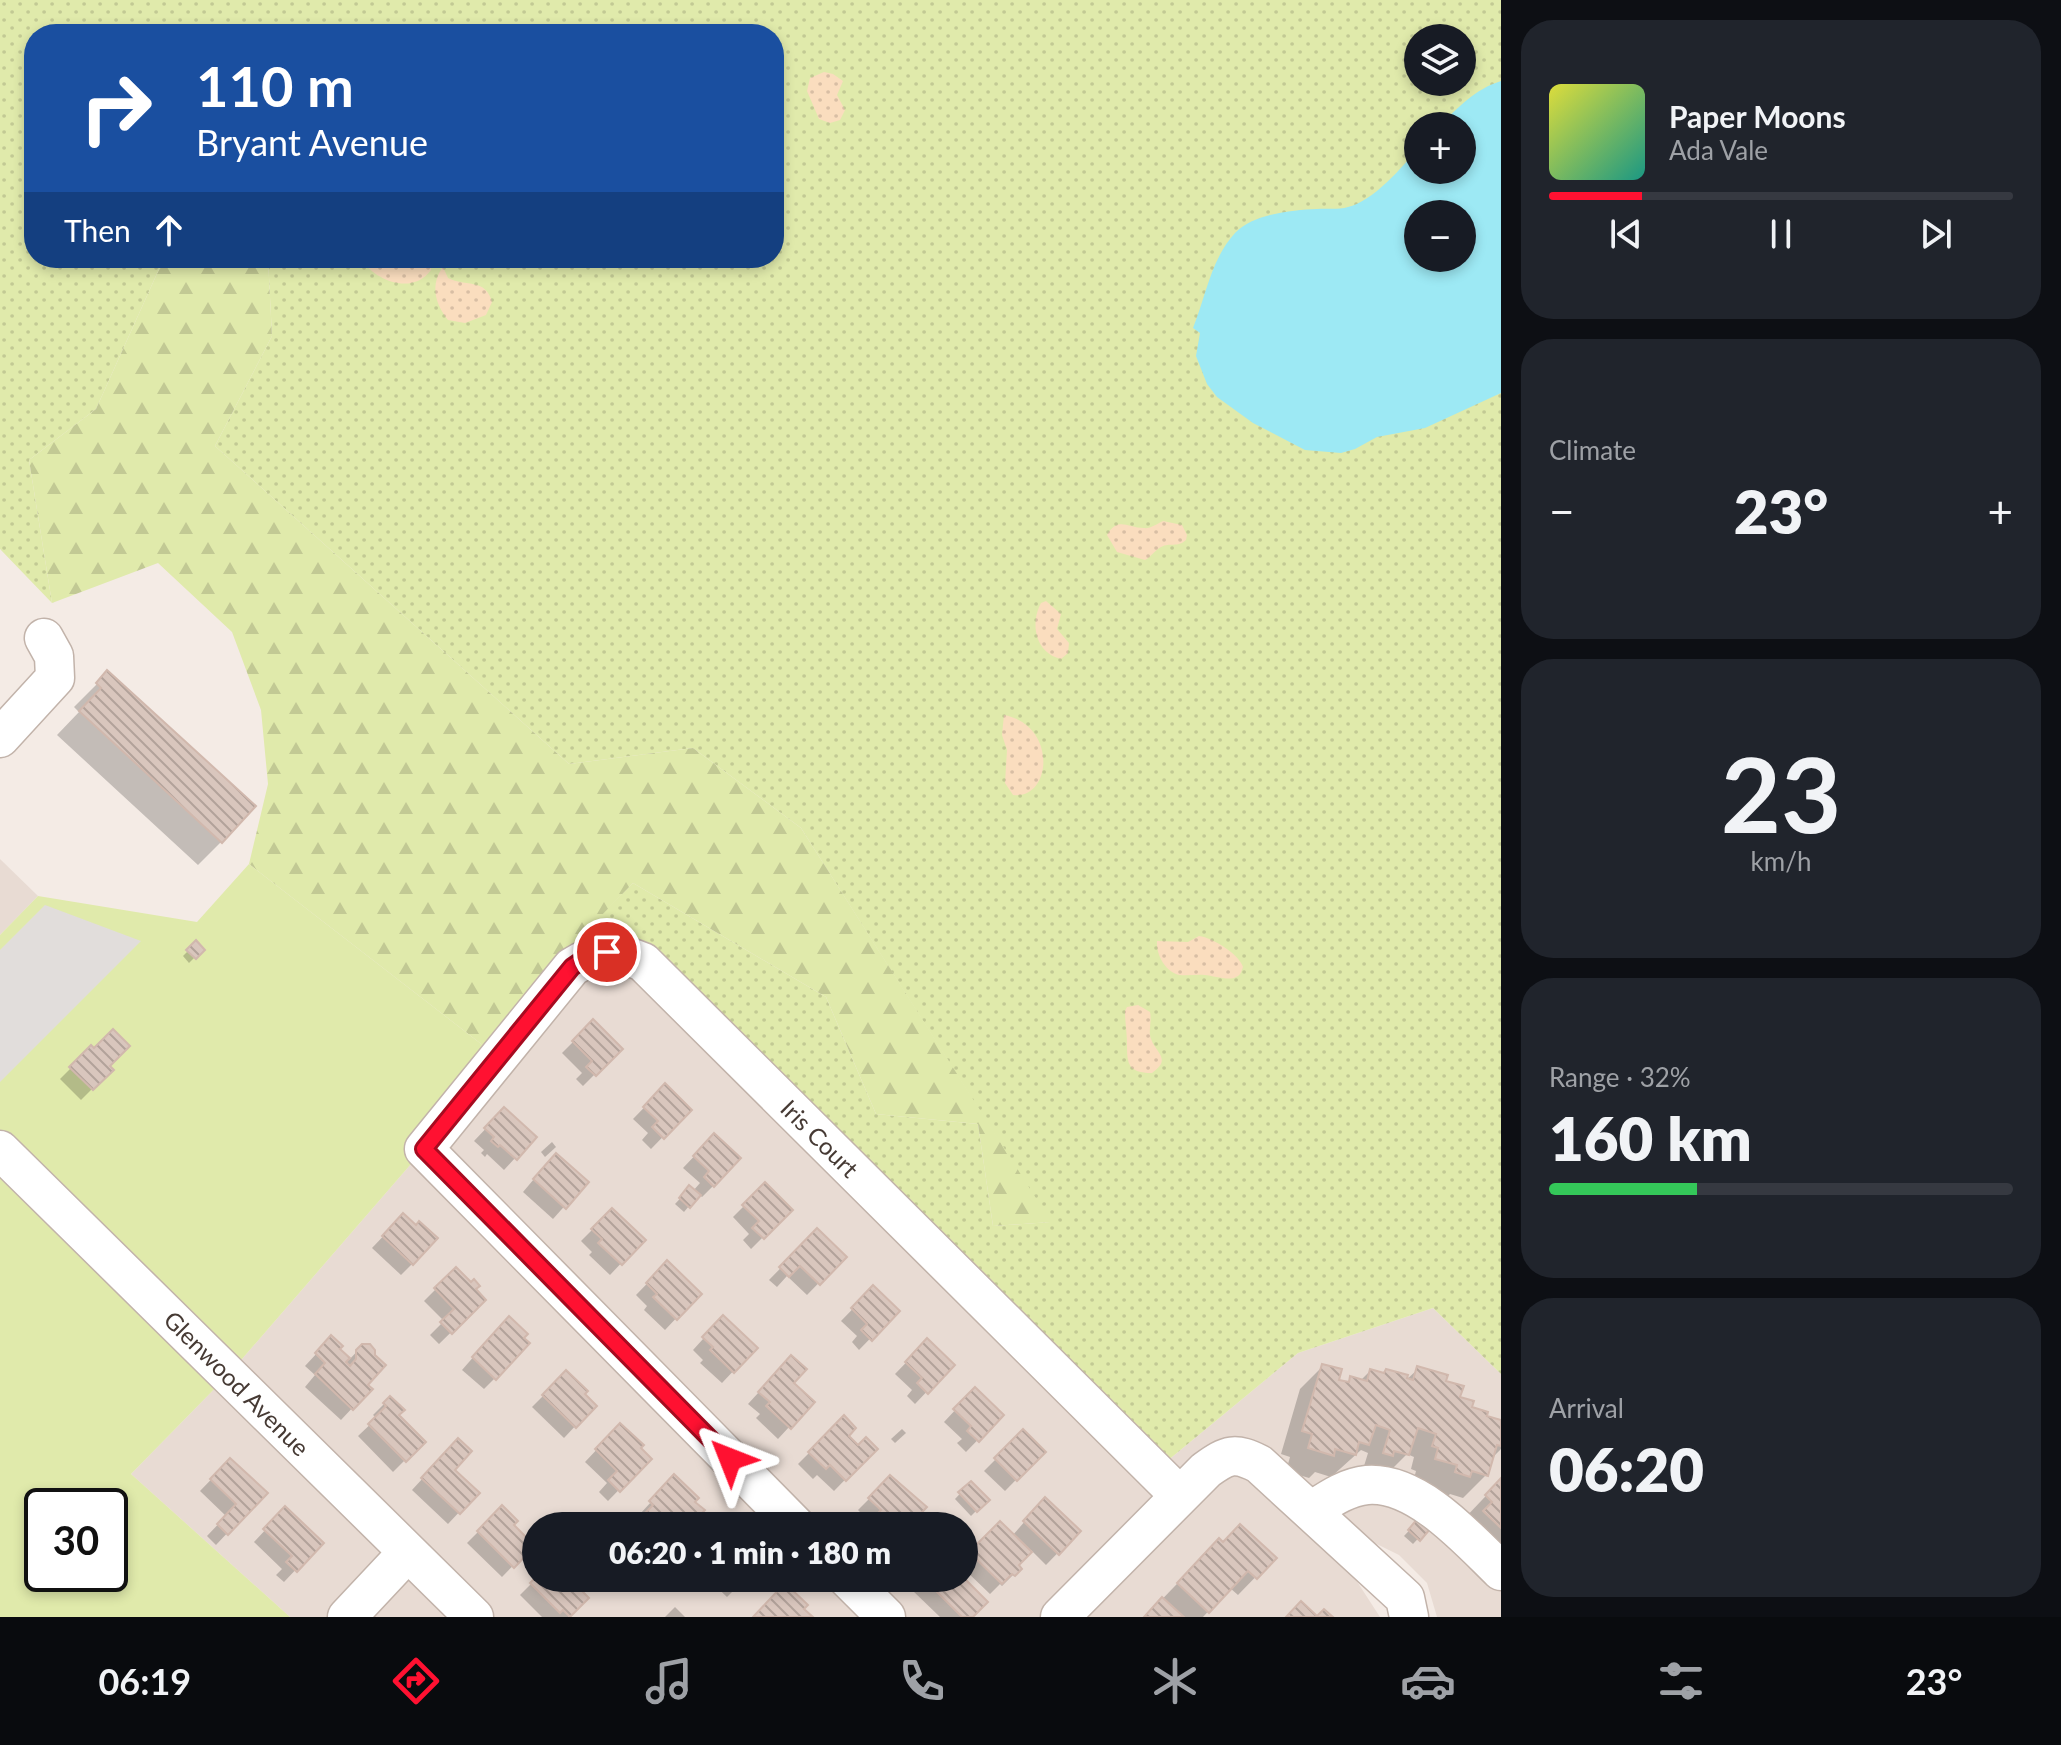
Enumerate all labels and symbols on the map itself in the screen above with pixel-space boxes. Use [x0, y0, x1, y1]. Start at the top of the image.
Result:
pin [573, 918, 641, 986]
street label: Iris Court [775, 1093, 865, 1183]
street label: Glenwood Avenue [158, 1304, 316, 1462]
position arrow [688, 1417, 772, 1501]
speed limit sign: 30 [24, 1488, 128, 1592]

